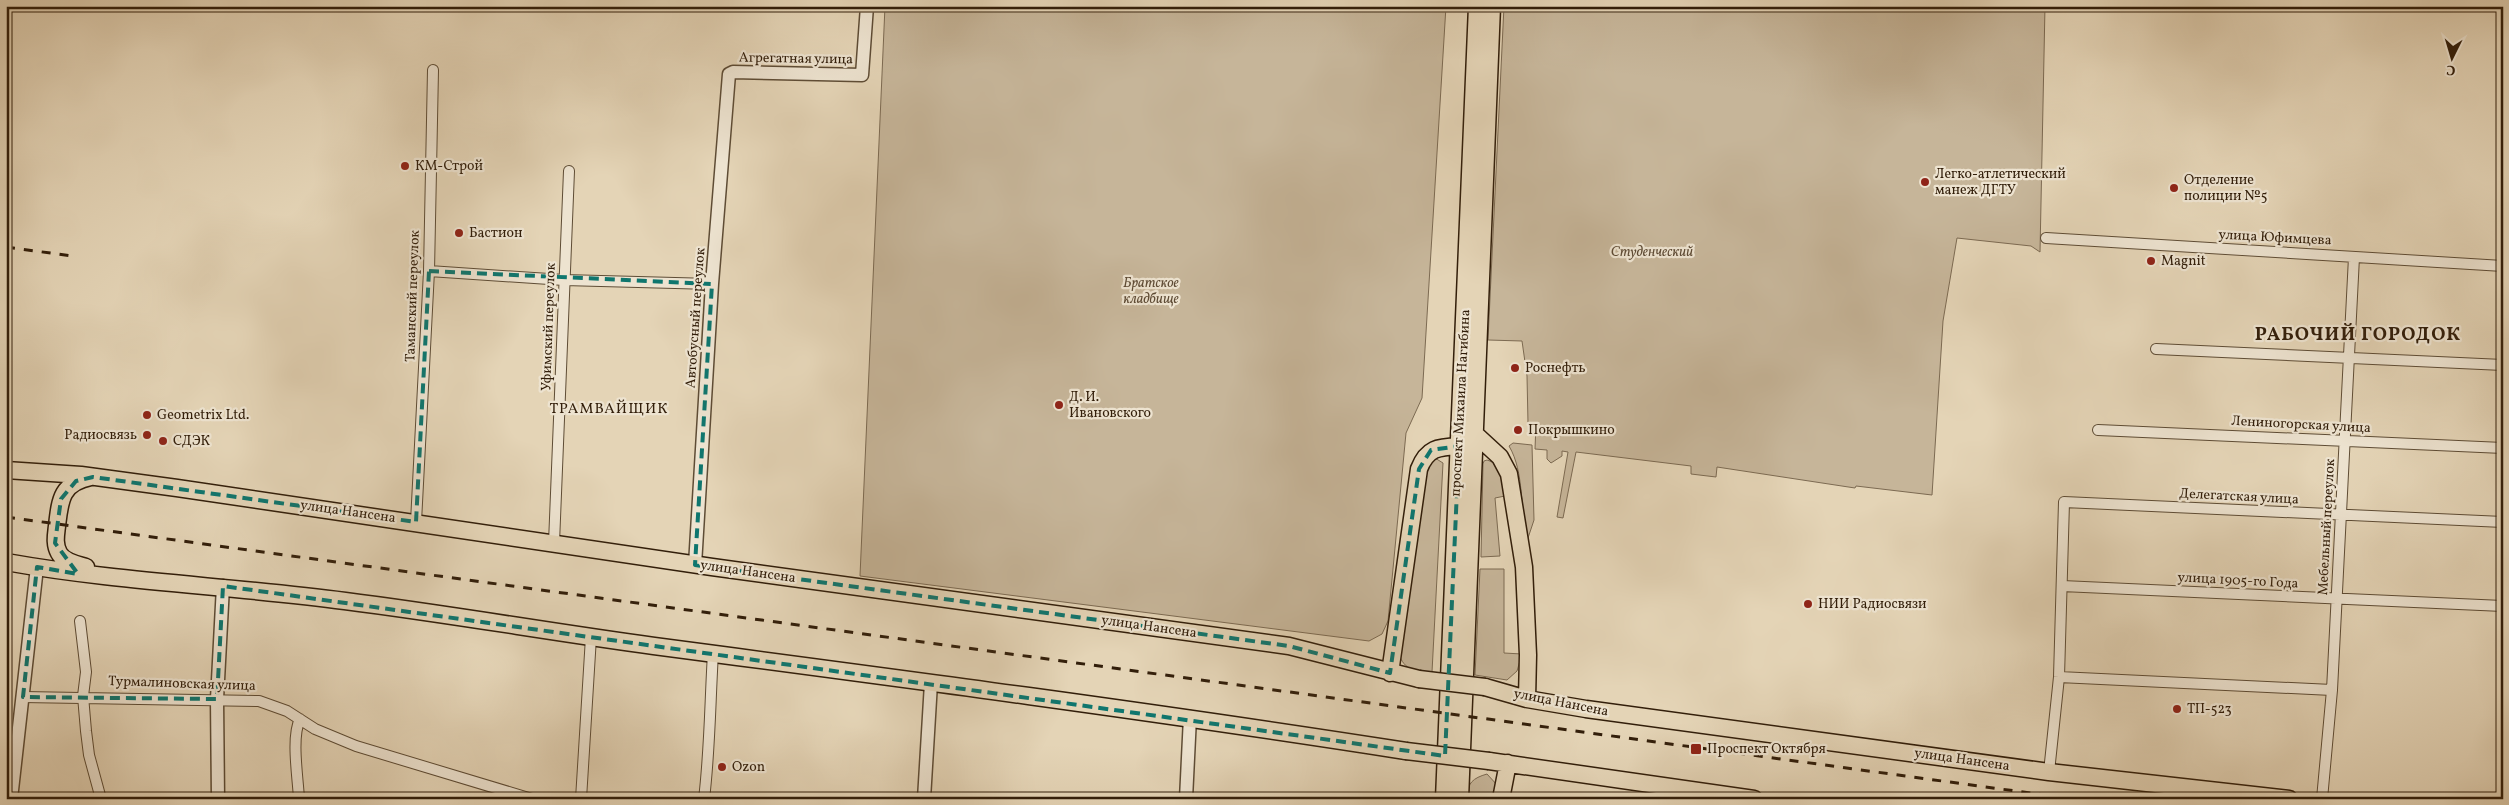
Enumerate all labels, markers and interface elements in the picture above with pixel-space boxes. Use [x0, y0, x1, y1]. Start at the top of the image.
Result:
north arrow [2426, 32, 2476, 82]
street label: Агрегатная улица [739, 49, 853, 69]
text: С [2446, 60, 2456, 79]
place label: КМ-Строй [415, 157, 484, 176]
marker: КМ-Строй [399, 160, 411, 172]
place label: Легко-атлетический манеж ДГТУ [1935, 165, 2066, 200]
place label: Отделение полиции №5 [2184, 171, 2267, 206]
marker: Легко-атлетический манеж ДГТУ [1919, 176, 1931, 188]
marker: Отделение полиции №5 [2168, 182, 2180, 194]
place label: Бастион [469, 224, 523, 243]
street label: улица Юфимцева [2218, 226, 2332, 250]
marker: Бастион [453, 227, 465, 239]
street label: Таманский переулок [401, 229, 425, 362]
park label: Студенческий [1611, 243, 1693, 262]
street label: Автобусный переулок [682, 247, 710, 389]
place label: Magnit [2161, 252, 2206, 271]
marker: Magnit [2145, 255, 2157, 267]
street label: Уфимский переулок [537, 262, 561, 391]
park label: Братское кладбище [1123, 274, 1179, 309]
street label: проспект Михаила Нагибина [1447, 309, 1475, 497]
district label: РАБОЧИЙ ГОРОДОК [2255, 322, 2461, 348]
place label: Роснефть [1525, 359, 1586, 378]
marker: Роснефть [1509, 362, 1521, 374]
place label: Д. И. Ивановского [1069, 388, 1151, 423]
district label: ТРАМВАЙЩИК [550, 399, 668, 420]
marker: Д. И. Ивановского [1053, 399, 1065, 411]
place label: Geometrix Ltd. [157, 406, 249, 425]
marker: Geometrix Ltd. [141, 409, 153, 421]
street label: Лениногорская улица [2231, 412, 2371, 438]
place label: Покрышкино [1528, 421, 1615, 440]
marker: Покрышкино [1512, 424, 1524, 436]
place label: Радиосвязь [64, 426, 137, 445]
marker: Радиосвязь [141, 429, 153, 441]
place label: СДЭК [173, 432, 211, 451]
marker: СДЭК [157, 435, 169, 447]
street label: Мебельный переулок [2314, 458, 2340, 596]
street label: Делегатская улица [2179, 484, 2299, 510]
street label: улица Нансена [299, 496, 397, 528]
street label: улица Нансена [699, 556, 797, 588]
street label: улица 1905-го Года [2177, 568, 2299, 594]
place label: НИИ Радиосвязи [1818, 595, 1927, 614]
marker: НИИ Радиосвязи [1802, 598, 1814, 610]
street label: улица Нансена [1100, 611, 1198, 643]
street label: Турмалиновская улица [108, 672, 256, 696]
street label: улица Нансена [1512, 684, 1610, 722]
place label: ТП-523 [2187, 700, 2232, 719]
marker: ТП-523 [2171, 703, 2183, 715]
place label: Проспект Октября [1707, 740, 1826, 759]
marker: Проспект Октября [1689, 742, 1703, 756]
street label: улица Нансена [1913, 744, 2011, 776]
place label: Ozon [732, 758, 765, 777]
marker: Ozon [716, 761, 728, 773]

